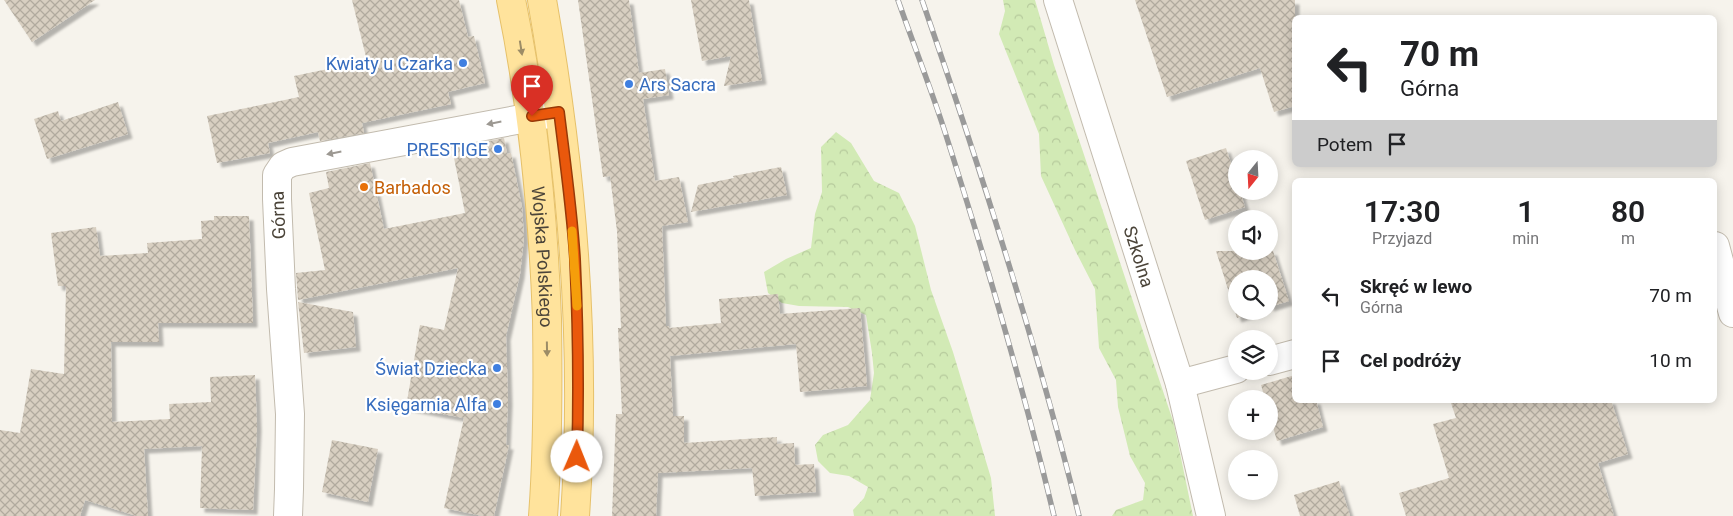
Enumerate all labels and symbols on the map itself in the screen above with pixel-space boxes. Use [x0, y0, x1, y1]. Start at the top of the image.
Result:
one-way arrow [517, 40, 525, 56]
place label: Kwiaty u Czarka [326, 53, 453, 74]
marker: Kwiaty u Czarka [457, 57, 469, 69]
pin [511, 65, 553, 116]
place label: Ars Sacra [639, 74, 716, 95]
marker: Ars Sacra [623, 78, 635, 90]
one-way arrow [485, 119, 501, 127]
place label: PRESTIGE [407, 139, 488, 160]
marker: PRESTIGE [492, 143, 504, 155]
one-way arrow [326, 150, 342, 158]
north arrow [1228, 150, 1278, 200]
place label: Barbados [374, 177, 451, 198]
marker: Barbados [358, 181, 370, 193]
street label: Wojska Polskiego [528, 185, 558, 328]
street label: Górna [267, 190, 289, 240]
street label: Szkolna [1120, 223, 1159, 290]
one-way arrow [543, 341, 551, 357]
place label: Świat Dziecka [375, 358, 487, 379]
marker: Świat Dziecka [491, 362, 503, 374]
place label: Księgarnia Alfa [366, 394, 487, 415]
marker: Księgarnia Alfa [491, 398, 503, 410]
position arrow [550, 430, 602, 482]

